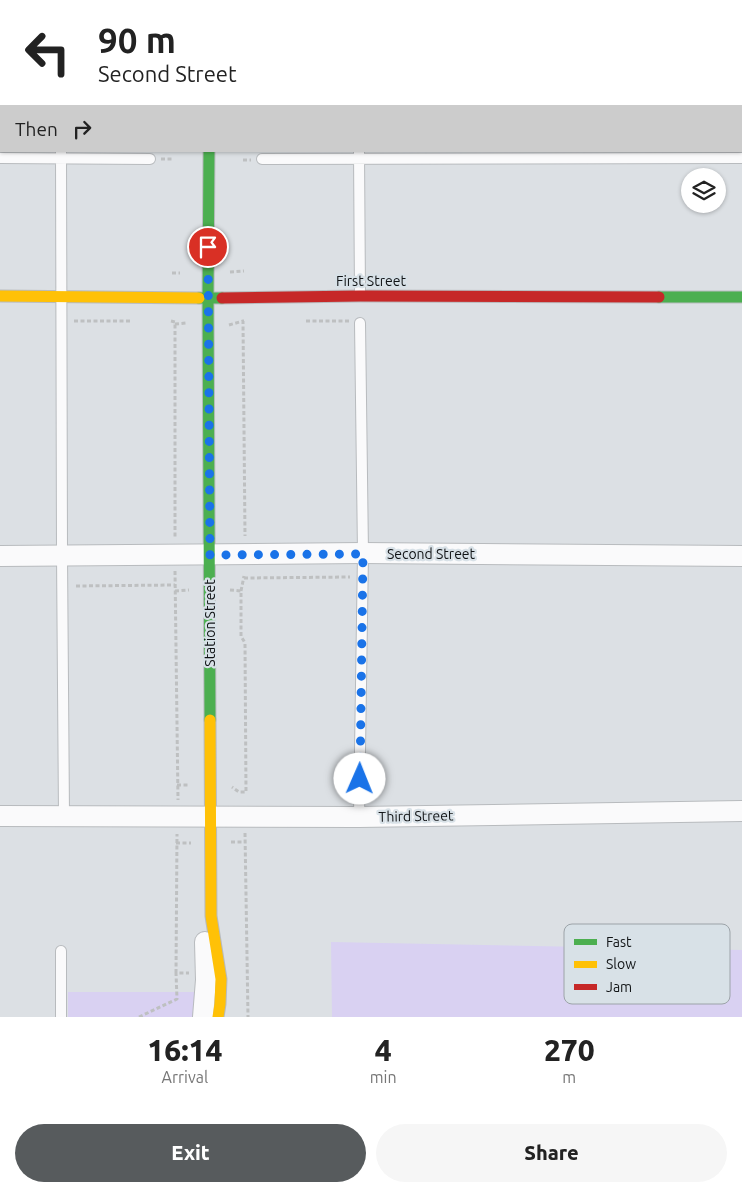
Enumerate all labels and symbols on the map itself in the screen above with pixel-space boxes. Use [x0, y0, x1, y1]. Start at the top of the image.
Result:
pin [187, 226, 229, 268]
street label: First Street [336, 273, 406, 289]
street label: Second Street [387, 546, 476, 562]
street label: Station Street [202, 579, 218, 667]
position arrow [333, 752, 385, 804]
street label: Third Street [378, 807, 454, 825]
legend [564, 924, 730, 1004]
text: Fast [606, 934, 632, 950]
text: Slow [606, 956, 636, 972]
text: Jam [606, 979, 632, 995]

